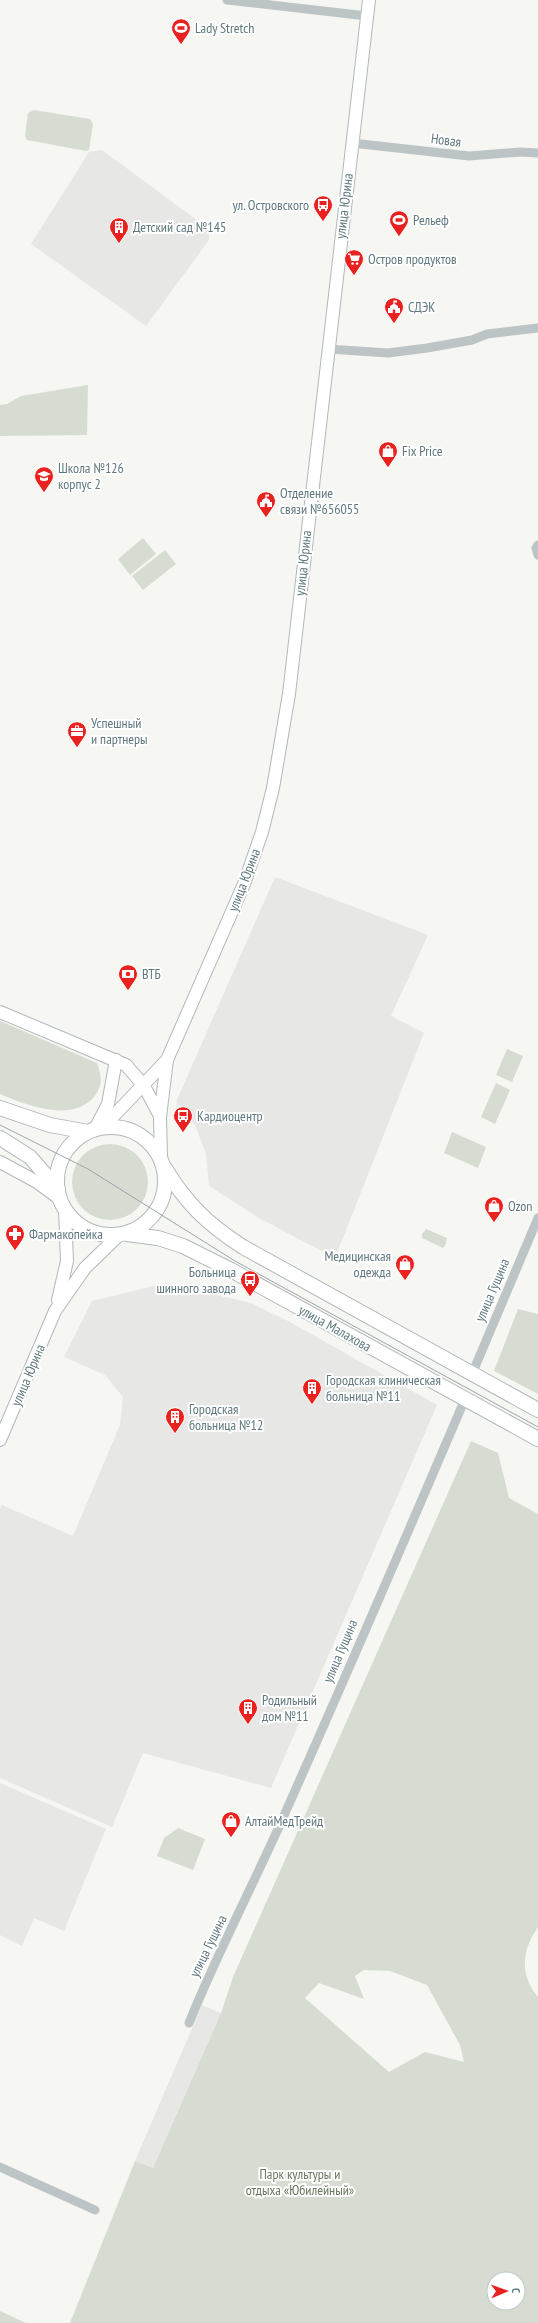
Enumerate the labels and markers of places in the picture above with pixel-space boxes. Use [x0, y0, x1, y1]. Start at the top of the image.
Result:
sports icon: Lady Stretch [170, 17, 192, 45]
place label: Lady Stretch [195, 19, 254, 37]
bus stop icon: ул. Островского [312, 194, 334, 222]
place label: ул. Островского [233, 196, 309, 214]
sports icon: Рельеф [388, 209, 410, 237]
place label: Рельеф [413, 211, 449, 229]
building icon: Детский сад №145 [108, 216, 130, 244]
place label: Детский сад №145 [133, 218, 226, 236]
supermarket icon: Остров продуктов [343, 248, 365, 276]
place label: Остров продуктов [368, 250, 457, 268]
public building icon: СДЭК [383, 296, 405, 324]
place label: СДЭК [408, 298, 435, 316]
shop icon: Fix Price [377, 440, 399, 468]
place label: Fix Price [402, 442, 443, 460]
place label: Школа №126 корпус 2 [58, 459, 124, 493]
school or university icon: Школа №126 корпус 2 [33, 465, 55, 493]
place label: Отделение связи №656055 [280, 484, 359, 518]
public building icon: Отделение связи №656055 [255, 490, 277, 518]
place label: Успешный и партнеры [91, 714, 148, 748]
office icon: Успешный и партнеры [66, 720, 88, 748]
bank icon: ВТБ [117, 963, 139, 991]
place label: ВТБ [142, 965, 161, 983]
bus stop icon: Кардиоцентр [172, 1105, 194, 1133]
place label: Кардиоцентр [197, 1107, 263, 1125]
shop icon: Ozon [483, 1195, 505, 1223]
place label: Ozon [508, 1197, 533, 1215]
pharmacy icon: Фармакопейка [4, 1223, 26, 1251]
place label: Фармакопейка [29, 1225, 103, 1243]
place label: Медицинская одежда [324, 1247, 391, 1281]
shop icon: Медицинская одежда [394, 1253, 416, 1281]
place label: Больница шинного завода [156, 1263, 236, 1297]
bus stop icon: Больница шинного завода [239, 1269, 261, 1297]
place label: Городская клиническая больница №11 [326, 1371, 441, 1405]
building icon: Городская клиническая больница №11 [301, 1377, 323, 1405]
place label: Городская больница №12 [189, 1400, 263, 1434]
building icon: Городская больница №12 [164, 1406, 186, 1434]
place label: Родильный дом №11 [262, 1691, 317, 1725]
building icon: Родильный дом №11 [237, 1697, 259, 1725]
shop icon: АлтайМедТрейд [220, 1810, 242, 1838]
place label: АлтайМедТрейд [245, 1812, 323, 1830]

